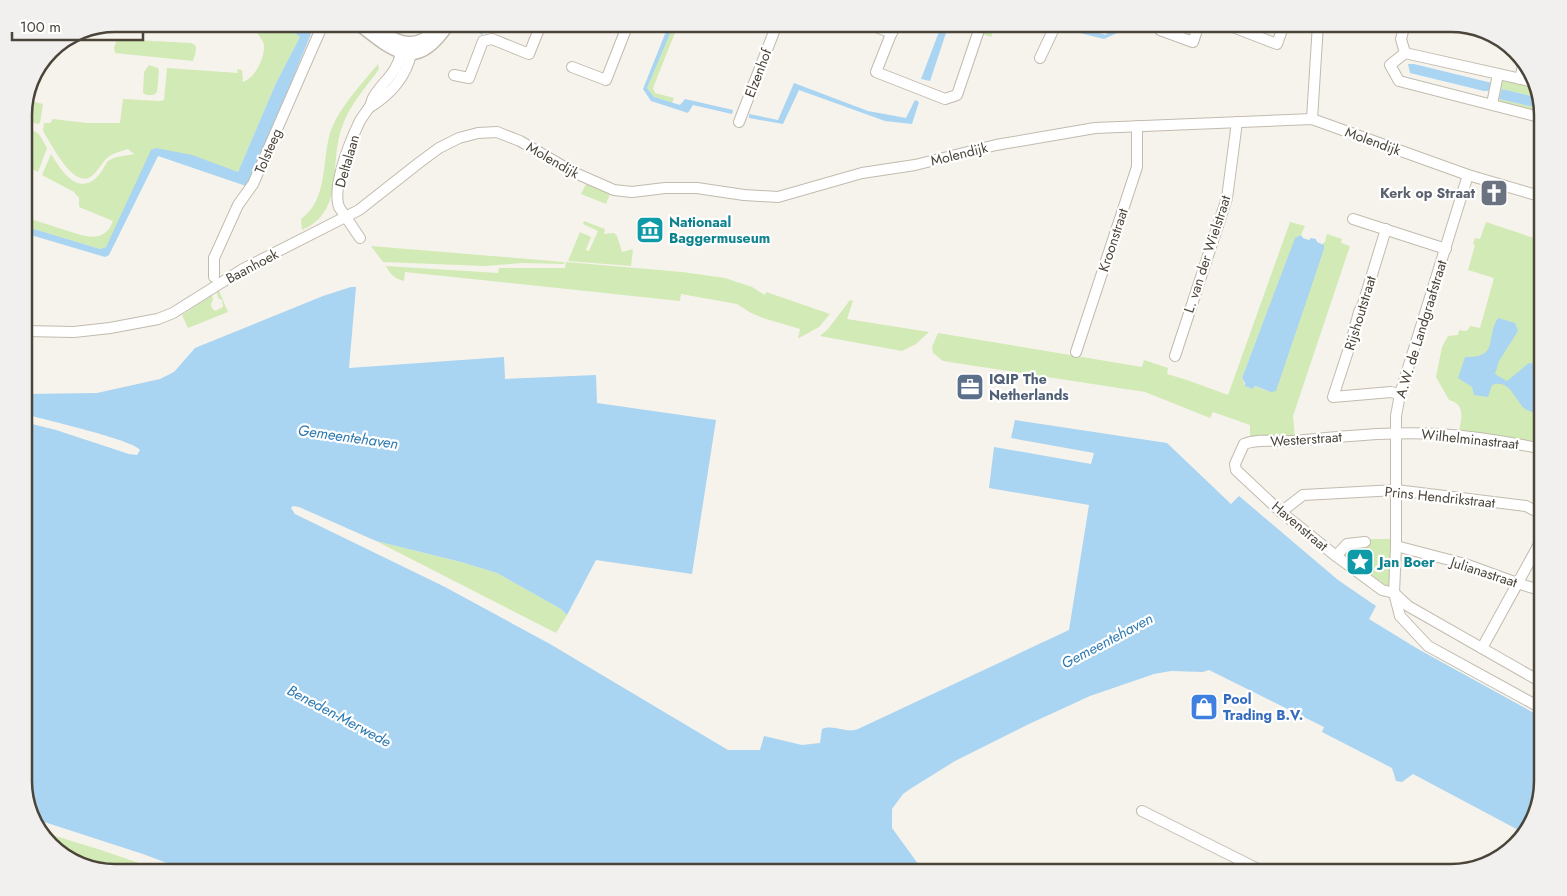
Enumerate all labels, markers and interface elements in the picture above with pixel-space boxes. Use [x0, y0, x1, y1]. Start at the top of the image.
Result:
scale bar [12, 10, 144, 42]
text: 100 m [20, 16, 61, 38]
street label: Elzenhof [740, 45, 777, 100]
street label: Molendijk [1342, 122, 1404, 161]
street label: Tolsteeg [250, 125, 286, 177]
street label: Deltalaan [330, 132, 364, 190]
street label: Molendijk [523, 137, 584, 184]
street label: Molendijk [928, 137, 990, 171]
church icon: Kerk op Straat [1479, 178, 1509, 208]
place label: Kerk op Straat [1380, 183, 1476, 203]
street label: L. van der Wielstraat [1179, 192, 1236, 315]
street label: Kroonstraat [1093, 205, 1133, 274]
place label: Nationaal Baggermuseum [669, 212, 770, 248]
museum icon: Nationaal Baggermuseum [635, 215, 665, 245]
street label: Baanhoek [222, 243, 283, 288]
street label: A.W. de Landgraafstraat [1390, 257, 1452, 400]
street label: Rijshoutstraat [1339, 273, 1381, 353]
place label: IQIP The Netherlands [989, 369, 1069, 405]
office icon: IQIP The Netherlands [955, 372, 985, 402]
water label: Gemeentehaven [296, 419, 400, 455]
street label: Wilhelminastraat [1420, 424, 1520, 454]
street label: Westerstraat [1270, 426, 1343, 451]
street label: Prins Hendrikstraat [1384, 481, 1497, 513]
street label: Havenstraat [1268, 497, 1333, 556]
place icon: Jan Boer [1345, 547, 1375, 577]
street label: Julianastraat [1446, 551, 1521, 592]
place label: Jan Boer [1376, 552, 1435, 572]
water label: Gemeentehaven [1057, 608, 1157, 674]
water label: Beneden-Merwede [283, 679, 395, 753]
place label: Pool Trading B.V. [1223, 689, 1303, 725]
shop icon: Pool Trading B.V. [1189, 692, 1219, 722]

